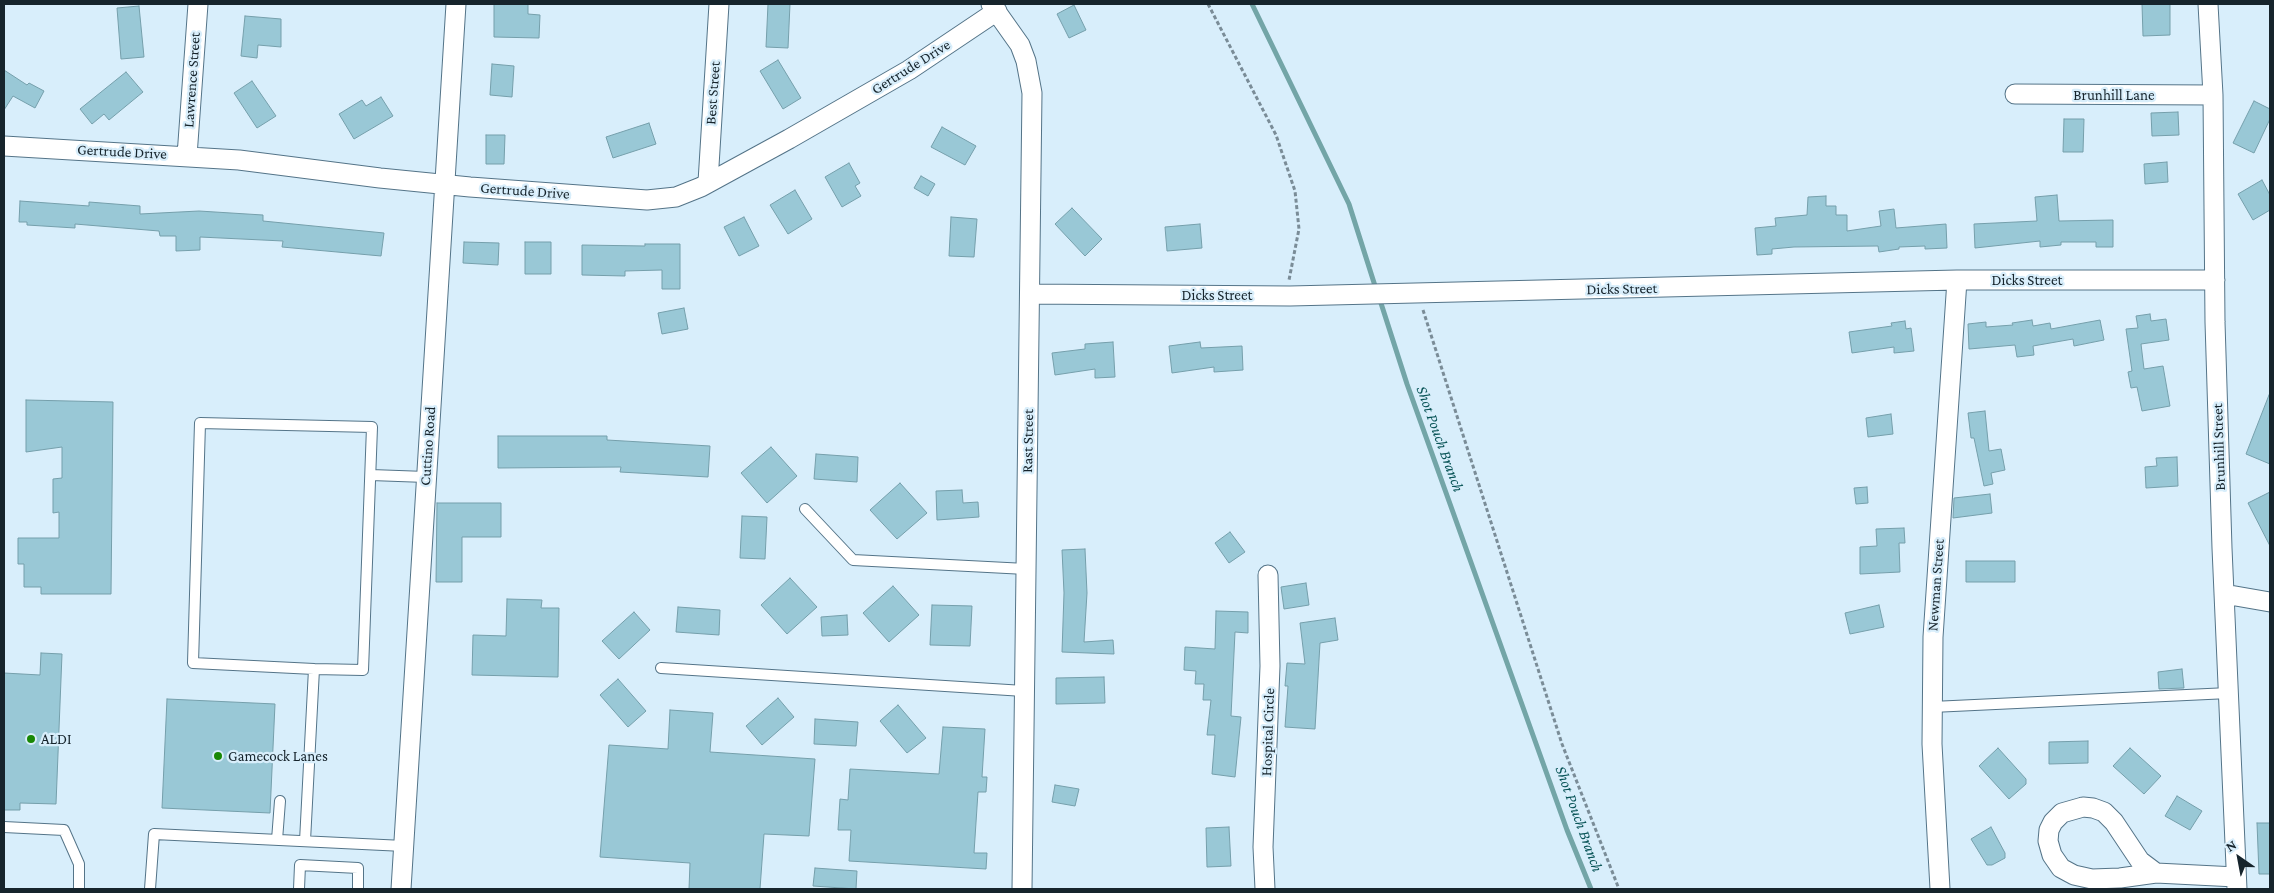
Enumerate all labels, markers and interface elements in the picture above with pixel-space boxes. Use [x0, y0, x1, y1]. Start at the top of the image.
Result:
street label: Lawrence Street [180, 32, 204, 128]
street label: Gertrude Drive [868, 36, 954, 98]
street label: Best Street [702, 61, 724, 125]
street label: Brunhill Lane [2073, 86, 2155, 104]
street label: Gertrude Drive [77, 141, 167, 163]
street label: Gertrude Drive [480, 179, 570, 203]
street label: Dicks Street [1991, 271, 2063, 289]
street label: Dicks Street [1586, 279, 1658, 299]
street label: Dicks Street [1181, 286, 1253, 304]
water label: Shot Pouch Branch [1412, 383, 1468, 495]
street label: Brunhill Street [2208, 403, 2230, 491]
street label: Cuttino Road [416, 406, 440, 486]
street label: Rast Street [1018, 409, 1038, 473]
street label: Newman Street [1924, 538, 1948, 632]
street label: Hospital Circle [1257, 688, 1279, 776]
place label: ALDI [41, 730, 72, 748]
marker: ALDI [25, 733, 37, 745]
place label: Gamecock Lanes [228, 747, 328, 765]
marker: Gamecock Lanes [212, 750, 224, 762]
water label: Shot Pouch Branch [1551, 763, 1607, 875]
north arrow [2214, 833, 2264, 883]
text: N [2222, 836, 2239, 855]

